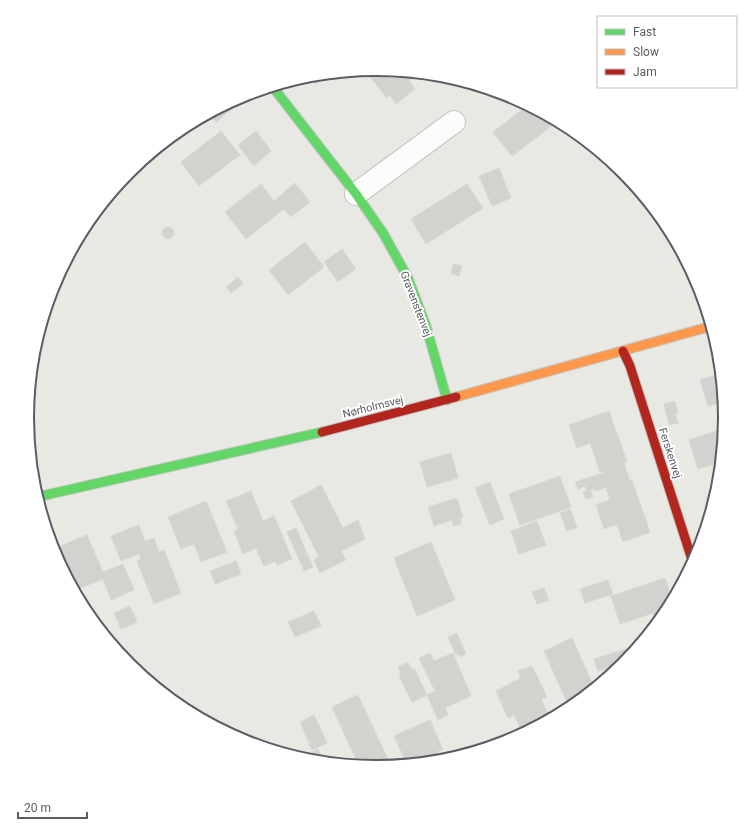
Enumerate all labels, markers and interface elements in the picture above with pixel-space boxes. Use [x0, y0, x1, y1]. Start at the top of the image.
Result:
legend [597, 16, 737, 88]
text: Fast [633, 25, 656, 39]
text: Slow [633, 45, 659, 59]
text: Jam [633, 65, 657, 79]
street label: Gravenstenvej [398, 269, 434, 339]
street label: Nørholmsvej [341, 393, 405, 421]
street label: Ferskenvej [656, 426, 684, 480]
scale bar [18, 794, 87, 820]
text: 20 m [24, 801, 51, 815]

